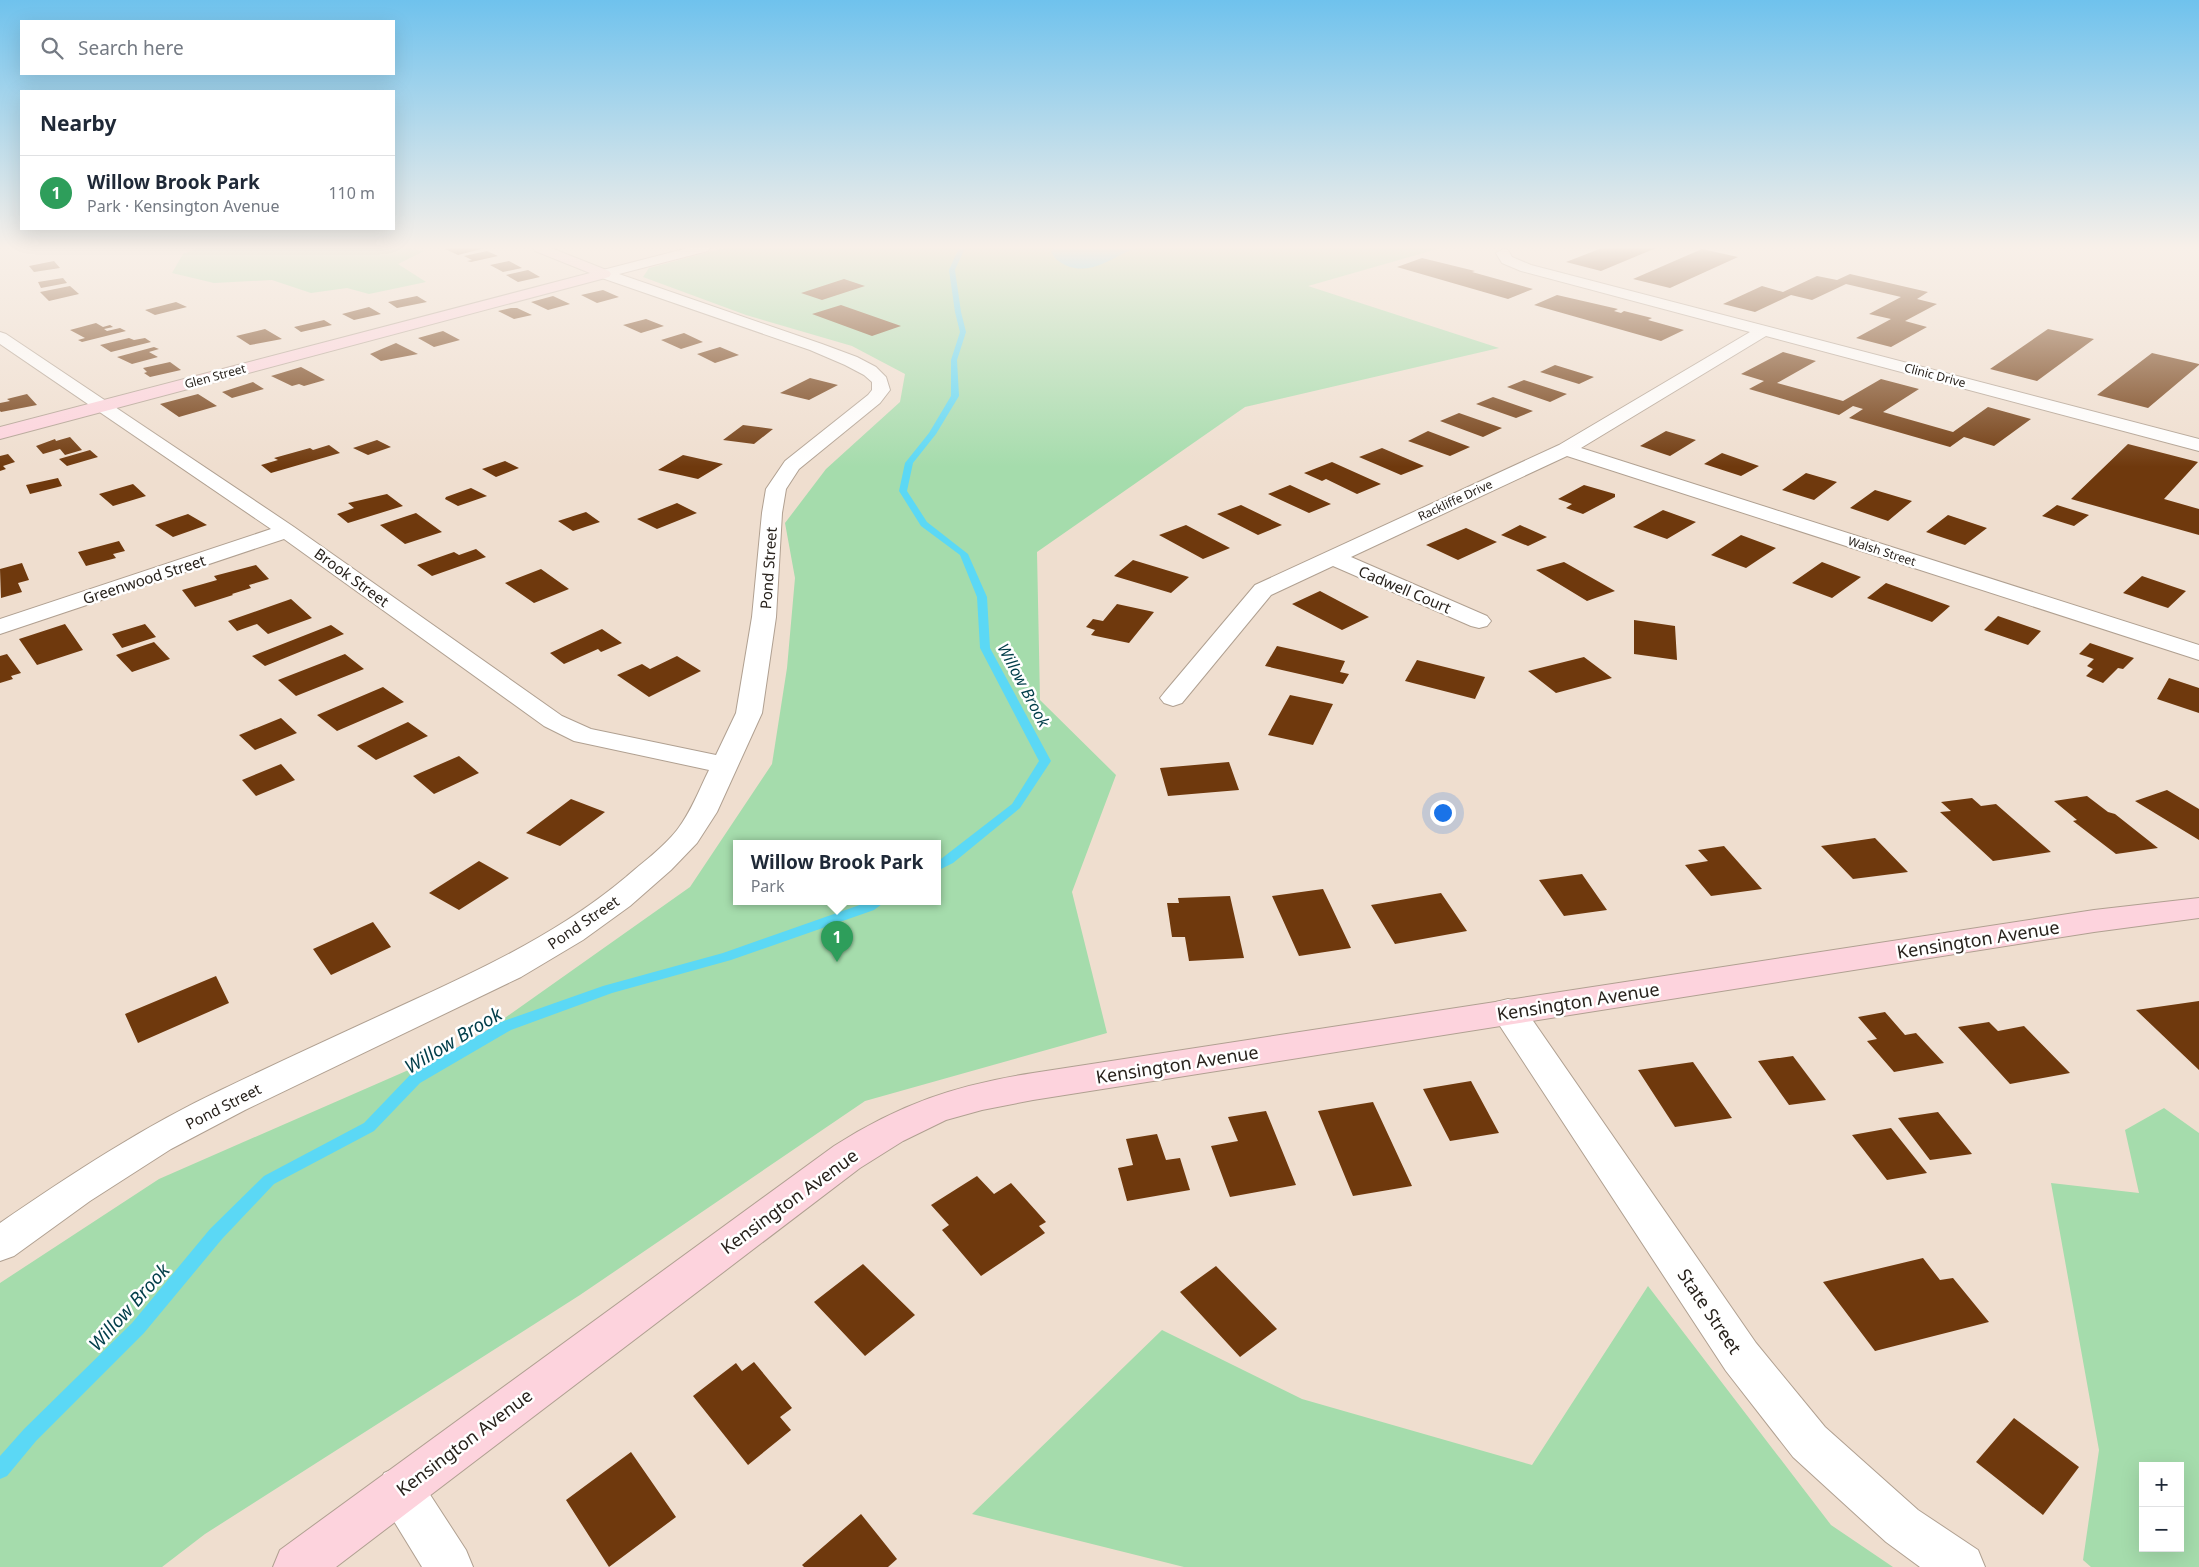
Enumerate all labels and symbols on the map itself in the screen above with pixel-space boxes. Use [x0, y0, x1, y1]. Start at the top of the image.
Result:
street label: Clinic Drive [1902, 359, 1968, 391]
street label: Glen Street [183, 360, 248, 392]
street label: Rackliffe Drive [1415, 475, 1495, 525]
street label: Pond Street [755, 526, 781, 610]
street label: Walsh Street [1846, 532, 1919, 570]
street label: Brook Street [311, 543, 394, 611]
street label: Greenwood Street [80, 550, 208, 608]
street label: Cadwell Court [1356, 561, 1455, 618]
water label: Willow Brook [993, 639, 1056, 732]
your location [1430, 800, 1456, 826]
street label: Pond Street [543, 890, 623, 953]
street label: Kensington Avenue [1895, 914, 2061, 964]
pin: 1 [821, 921, 853, 962]
street label: Kensington Avenue [1495, 976, 1661, 1026]
water label: Willow Brook [399, 1000, 507, 1079]
street label: Kensington Avenue [1094, 1039, 1260, 1089]
street label: Pond Street [182, 1078, 265, 1134]
street label: Kensington Avenue [715, 1143, 863, 1259]
water label: Willow Brook [83, 1257, 176, 1356]
street label: State Street [1673, 1264, 1748, 1359]
street label: Kensington Avenue [391, 1383, 537, 1501]

